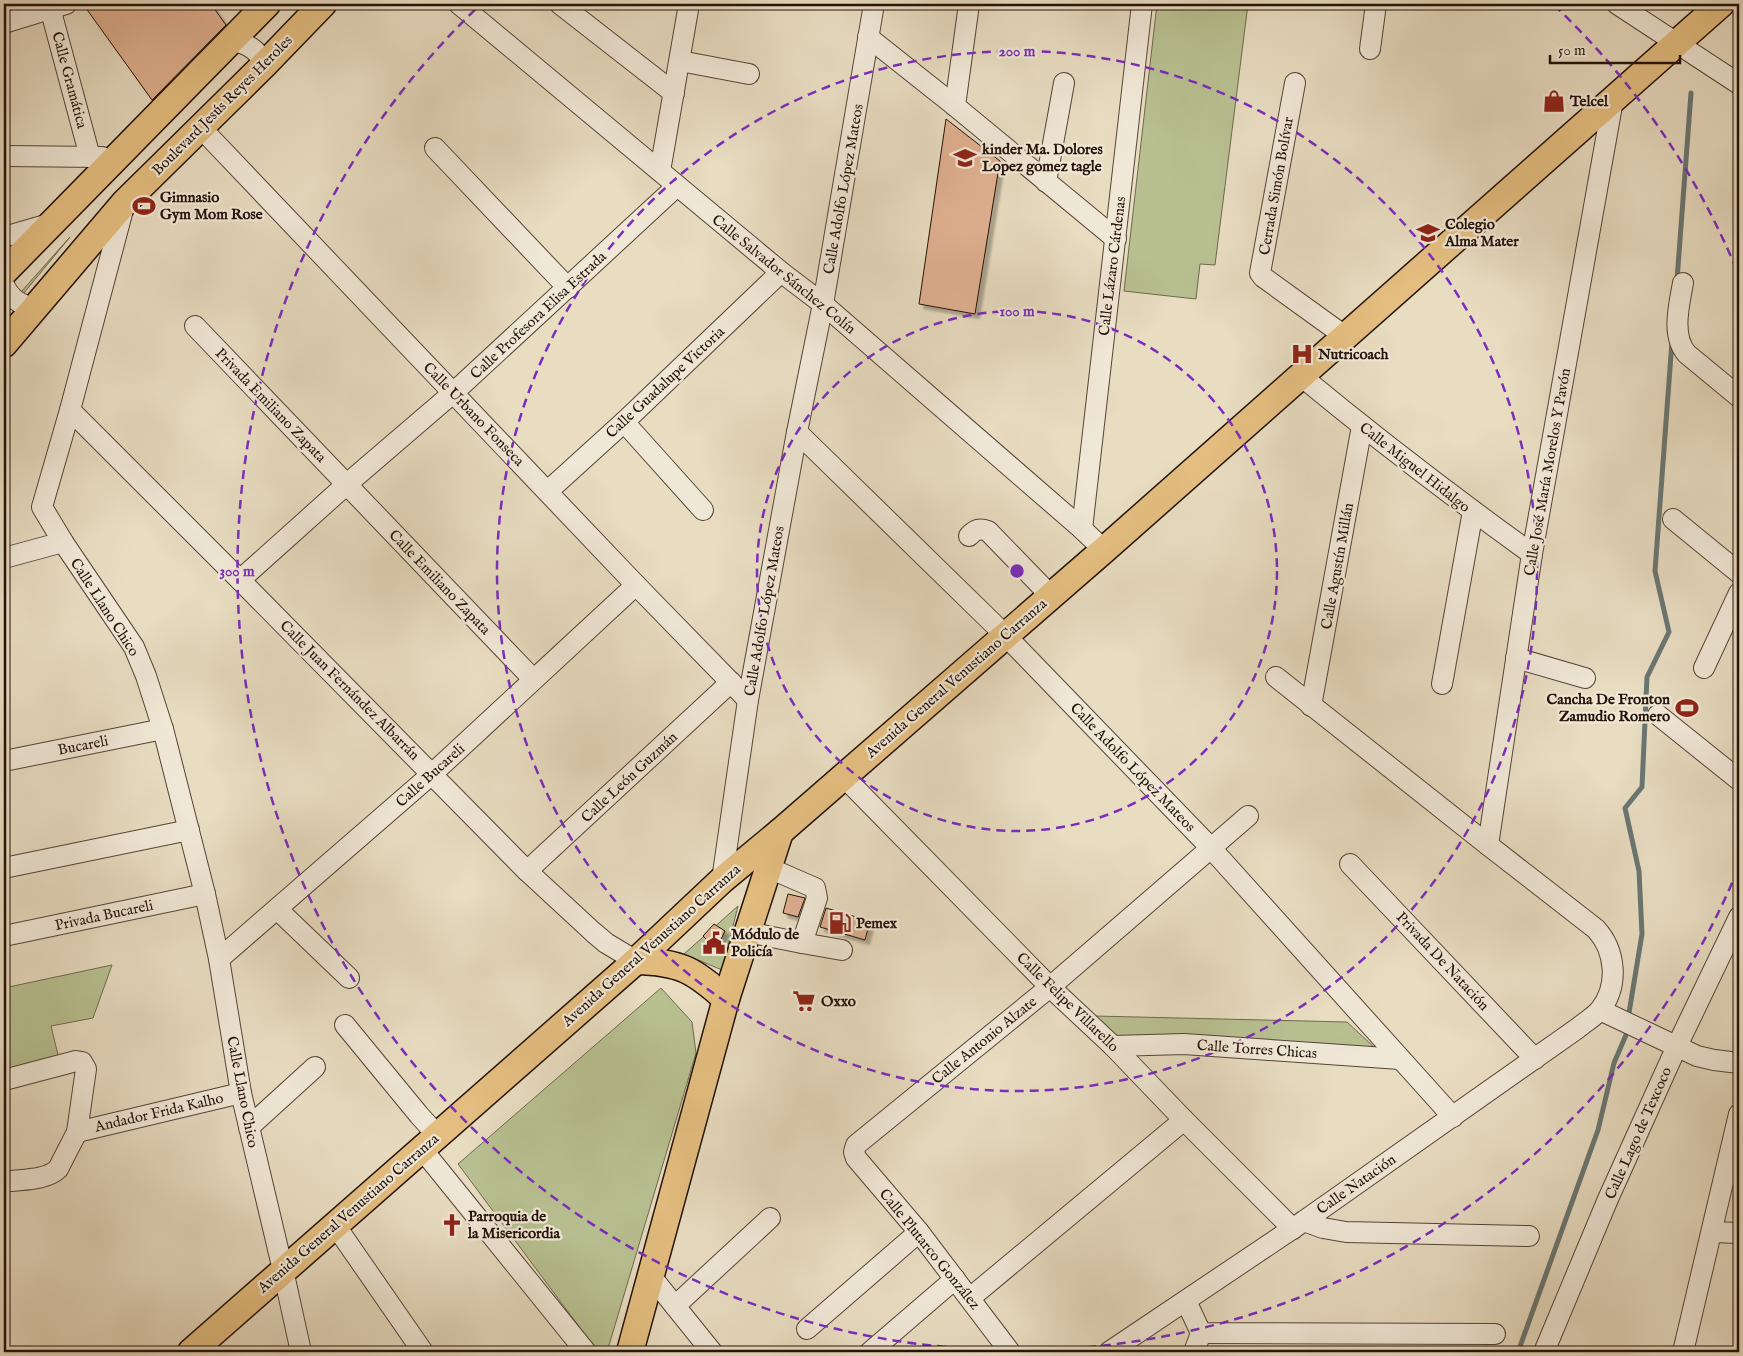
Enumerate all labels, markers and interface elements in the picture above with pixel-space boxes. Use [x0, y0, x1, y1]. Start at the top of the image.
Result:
street label: Calle Gramática [47, 30, 92, 131]
street label: Boulevard Jesús Reyes Heroles [148, 31, 297, 180]
scale bar [1550, 32, 1680, 64]
text: 50 m [1558, 41, 1586, 60]
text: 200 m [999, 42, 1036, 61]
shop icon: Telcel [1541, 88, 1567, 114]
place label: Telcel [1569, 92, 1609, 111]
street label: Calle Adolfo López Mateos [819, 102, 868, 276]
street label: Cerrada Simón Bolívar [1255, 115, 1298, 257]
place label: kinder Ma. Dolores Lopez gomez tagle [981, 140, 1103, 176]
school or university icon: kinder Ma. Dolores Lopez gomez tagle [952, 145, 978, 171]
place label: Gimnasio Gym Mom Rose [160, 188, 263, 224]
sports icon: Gimnasio Gym Mom Rose [131, 193, 157, 219]
street label: Calle Lázaro Cárdenas [1095, 195, 1130, 337]
street label: Calle Salvador Sánchez Colín [708, 210, 860, 338]
place label: Colegio Alma Mater [1444, 215, 1519, 251]
school or university icon: Colegio Alma Mater [1415, 220, 1441, 246]
street label: Calle Profesora Elisa Estrada [466, 247, 611, 383]
text: 100 m [999, 302, 1035, 321]
street label: Calle Guadalupe Victoria [602, 322, 729, 442]
hospital icon: Nutricoach [1289, 341, 1315, 367]
street label: Privada Emiliano Zapata [211, 344, 331, 467]
place label: Nutricoach [1317, 345, 1389, 364]
street label: Calle Urbano Fonseca [419, 358, 529, 471]
street label: Calle José María Morelos Y Pavón [1520, 367, 1575, 577]
street label: Calle Miguel Hidalgo [1355, 418, 1474, 517]
street label: Calle Agustín Millán [1317, 501, 1358, 631]
street label: Calle Adolfo López Mateos [740, 524, 789, 698]
street label: Calle Emiliano Zapata [385, 526, 495, 639]
street label: Calle Llano Chico [66, 555, 143, 660]
text: 300 m [219, 562, 255, 581]
centre of rings [1008, 562, 1026, 580]
street label: Avenida General Venustiano Carranza [861, 594, 1051, 763]
street label: Calle Juan Fernández Albarrán [276, 616, 424, 764]
place label: Cancha De Fronton Zamudio Romero [1546, 690, 1670, 726]
sports icon: Cancha De Fronton Zamudio Romero [1674, 695, 1700, 721]
street label: Calle Adolfo López Mateos [1066, 699, 1199, 836]
street label: Calle León Guzmán [577, 728, 682, 827]
street label: Bucareli [56, 731, 110, 760]
street label: Calle Bucareli [392, 739, 469, 811]
street label: Avenida General Venustiano Carranza [557, 860, 745, 1031]
street label: Privada Bucareli [53, 896, 155, 935]
street label: Privada De Natación [1392, 908, 1493, 1015]
fuel station icon: Pemex [827, 910, 853, 936]
place label: Pemex [856, 914, 898, 933]
place label: Módulo de Policía [731, 925, 799, 961]
public building icon: Módulo de Policía [701, 930, 727, 956]
street label: Calle Felipe Villarello [1012, 949, 1123, 1056]
supermarket icon: Oxxo [791, 988, 817, 1014]
place label: Oxxo [821, 992, 856, 1011]
street label: Calle Antonio Alzate [928, 992, 1041, 1089]
street label: Calle Llano Chico [222, 1035, 263, 1150]
street label: Calle Torres Chicas [1196, 1036, 1318, 1063]
street label: Calle Lago de Texcoco [1601, 1064, 1676, 1202]
street label: Andador Frida Kalho [92, 1088, 225, 1137]
street label: Avenida General Venustiano Carranza [253, 1129, 443, 1298]
street label: Calle Natación [1313, 1150, 1400, 1219]
street label: Calle Plutarco González [875, 1185, 984, 1314]
place label: Parroquia de la Misericordia [467, 1207, 561, 1243]
church icon: Parroquia de la Misericordia [439, 1212, 465, 1238]

